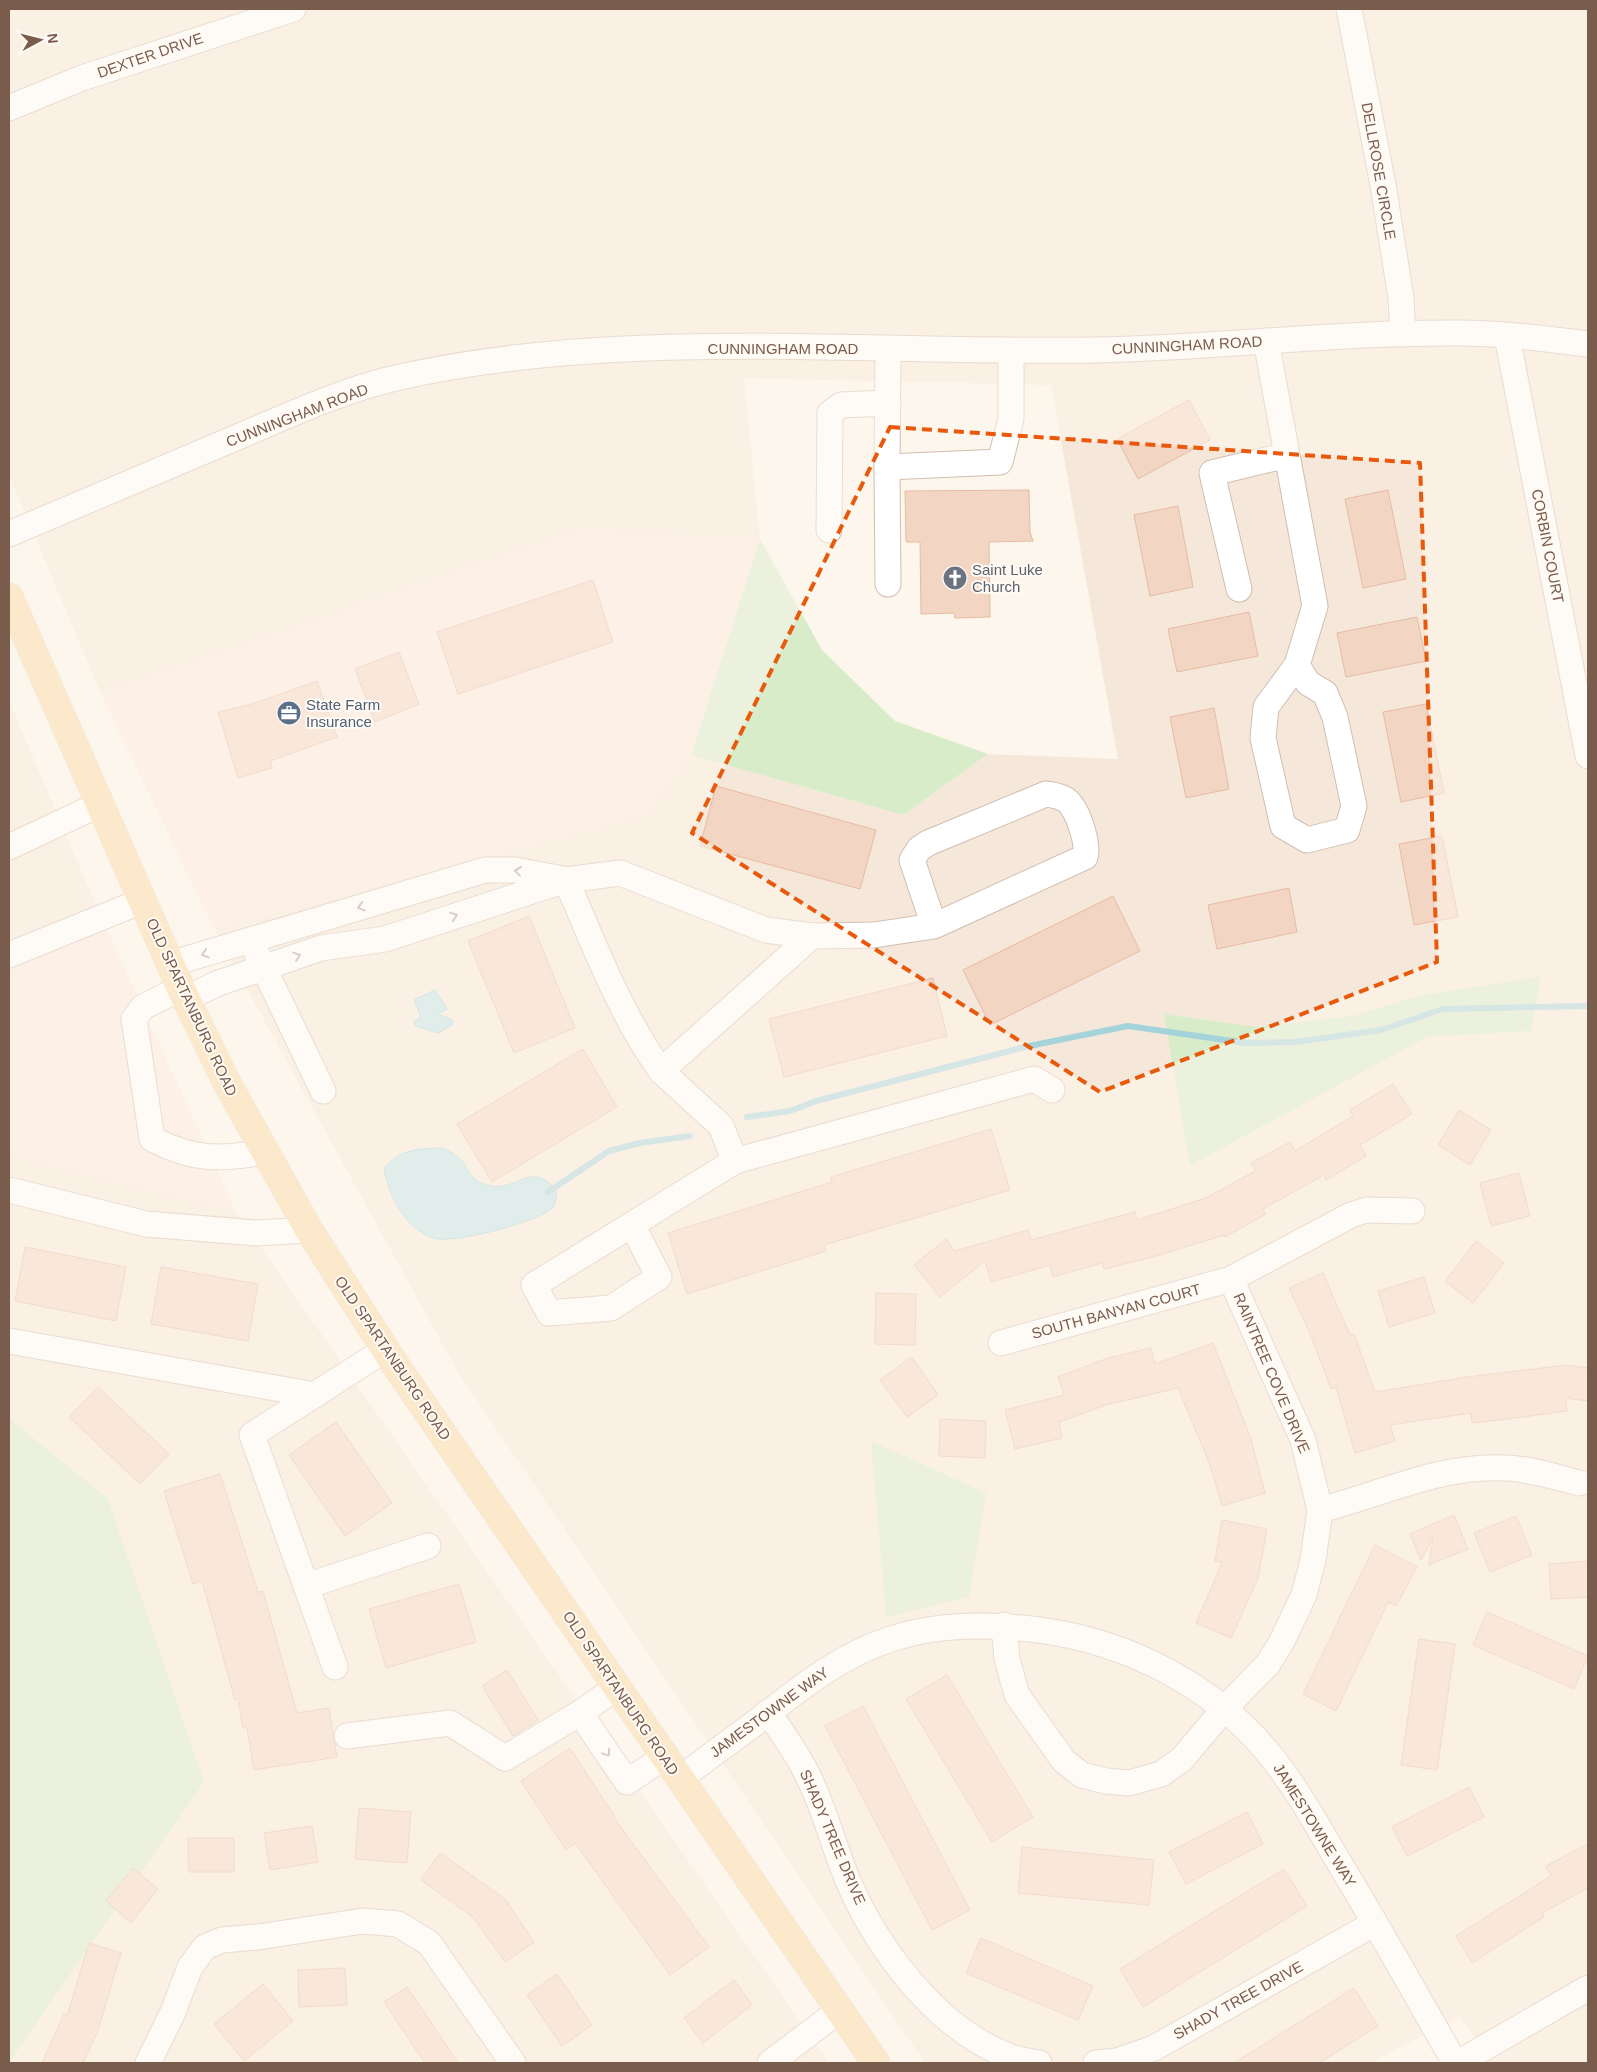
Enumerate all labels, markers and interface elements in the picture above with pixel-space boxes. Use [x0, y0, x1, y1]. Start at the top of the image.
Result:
north arrow [15, 15, 65, 65]
street label: DEXTER DRIVE [95, 29, 205, 81]
text: N [44, 32, 61, 44]
street label: DELLROSE CIRCLE [1359, 101, 1399, 241]
street label: CUNNINGHAM ROAD [1111, 333, 1263, 357]
street label: CUNNINGHAM ROAD [708, 340, 859, 357]
street label: CUNNINGHAM ROAD [224, 380, 371, 450]
street label: CORBIN COURT [1529, 488, 1567, 604]
place label: Saint Luke Church [972, 561, 1043, 595]
church icon: Saint Luke Church [942, 565, 968, 591]
place label: State Farm Insurance [306, 696, 380, 730]
office icon: State Farm Insurance [276, 700, 302, 726]
one-way arrow [513, 866, 521, 877]
one-way arrow [357, 902, 366, 912]
one-way arrow [449, 912, 458, 922]
street label: OLD SPARTANBURG ROAD [143, 915, 241, 1099]
one-way arrow [202, 948, 210, 958]
one-way arrow [292, 952, 301, 962]
street label: OLD SPARTANBURG ROAD [332, 1273, 454, 1443]
street label: SOUTH BANYAN COURT [1030, 1280, 1202, 1342]
street label: RAINTREE COVE DRIVE [1230, 1290, 1314, 1456]
street label: OLD SPARTANBURG ROAD [560, 1608, 682, 1778]
street label: JAMESTOWNE WAY [706, 1663, 832, 1761]
one-way arrow [601, 1747, 610, 1757]
street label: JAMESTOWNE WAY [1270, 1760, 1360, 1890]
street label: SHADY TREE DRIVE [797, 1767, 869, 1907]
street label: SHADY TREE DRIVE [1170, 1957, 1306, 2043]

